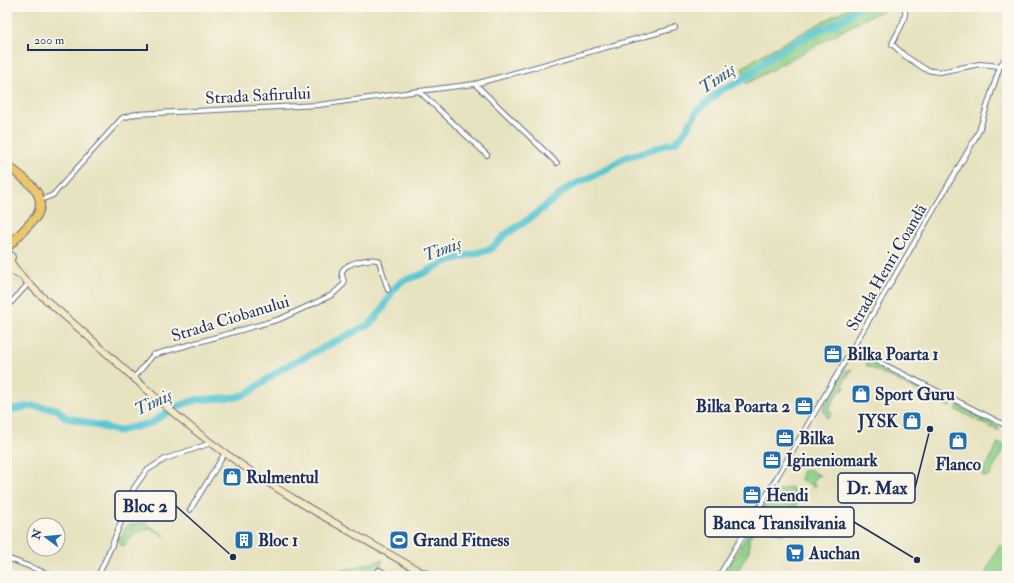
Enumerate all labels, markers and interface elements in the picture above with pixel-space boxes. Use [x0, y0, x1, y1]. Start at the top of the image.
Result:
scale bar [28, 26, 147, 52]
text: 200 m [34, 33, 65, 48]
water label: Timiș [695, 57, 741, 99]
street label: Strada Safirului [205, 82, 312, 109]
street label: Strada Henri Coandă [842, 199, 932, 334]
water label: Timiș [420, 232, 466, 267]
street label: Strada Ciobanului [168, 290, 292, 346]
office icon: Bilka Poarta 1 [822, 343, 844, 365]
place label: Bilka Poarta 1 [847, 344, 939, 365]
water label: Timiș [131, 383, 177, 421]
shop icon: Sport Guru [850, 383, 872, 405]
place label: Sport Guru [875, 384, 955, 406]
office icon: Bilka Poarta 2 [793, 395, 815, 417]
place label: Bilka Poarta 2 [696, 396, 790, 417]
shop icon: JYSK [901, 410, 923, 432]
place label: JYSK [857, 411, 899, 433]
office icon: Bilka [774, 427, 796, 449]
place label: Bilka [799, 428, 835, 449]
shop icon: Flanco [947, 430, 969, 452]
office icon: Igineniomark [761, 449, 783, 471]
place label: Igineniomark [786, 450, 878, 472]
place label: Flanco [935, 454, 981, 475]
shop icon: Rulmentul [221, 466, 243, 488]
place label: Rulmentul [246, 467, 319, 488]
callout: Dr. Max [838, 473, 915, 503]
text: Dr. Max [846, 477, 909, 500]
office icon: Hendi [741, 484, 763, 506]
place label: Hendi [766, 485, 809, 506]
callout: Bloc 2 [115, 491, 176, 521]
text: Bloc 2 [122, 495, 168, 518]
callout: Banca Transilvania [705, 507, 854, 537]
text: Banca Transilvania [712, 512, 846, 535]
north arrow [26, 517, 66, 557]
text: N [29, 527, 45, 542]
building icon: Bloc 1 [233, 529, 255, 551]
sports icon: Grand Fitness [388, 529, 410, 551]
place label: Bloc 1 [258, 530, 298, 551]
place label: Grand Fitness [413, 530, 509, 551]
supermarket icon: Auchan [784, 542, 806, 564]
place label: Auchan [808, 543, 860, 564]

